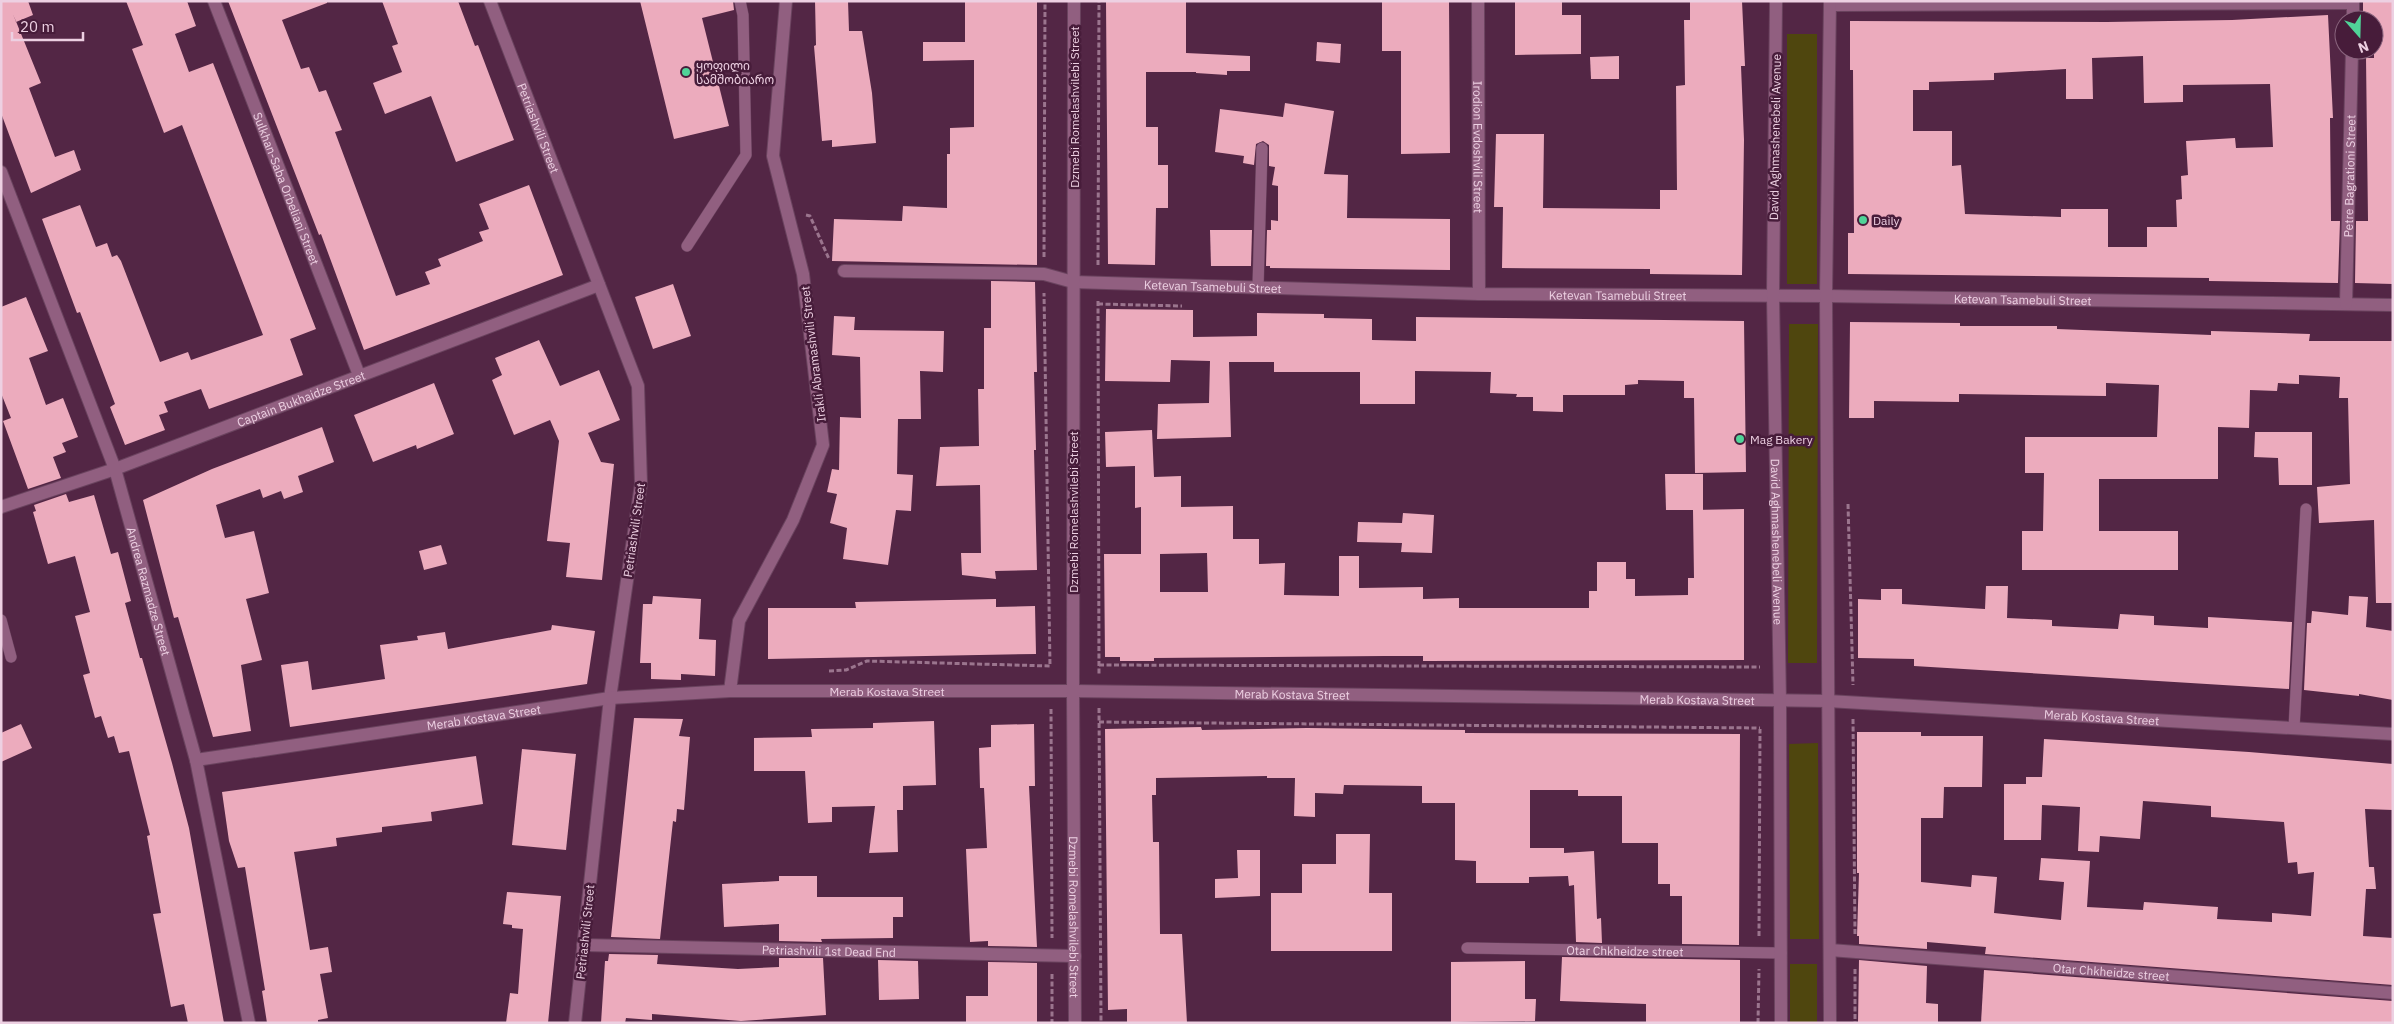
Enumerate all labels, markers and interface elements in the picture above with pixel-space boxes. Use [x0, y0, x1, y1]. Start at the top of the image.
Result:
scale bar [12, 10, 84, 42]
north arrow [2334, 10, 2384, 60]
text: 20 m [20, 17, 55, 36]
street label: Dzmebi Romelashvilebi Street [1067, 26, 1082, 188]
text: N [2356, 37, 2371, 57]
street label: David Aghmashenebeli Avenue [1766, 53, 1784, 220]
place label: ყოფილი სამშობიარო [696, 58, 774, 87]
marker: ყოფილი სამშობიარო [680, 66, 692, 78]
street label: Petriashvili Street [515, 81, 563, 175]
street label: Irodion Evdoshvili Street [1471, 81, 1486, 213]
street label: Sulkhan-Saba Orbeliani Street [250, 110, 323, 267]
street label: Petre Bagrationi Street [2340, 115, 2358, 238]
place label: Daily [1873, 213, 1900, 228]
marker: Daily [1857, 214, 1869, 226]
street label: Ketevan Tsamebuli Street [1144, 277, 1282, 296]
street label: Irakli Abramashvili Street [797, 285, 829, 423]
street label: Ketevan Tsamebuli Street [1549, 287, 1687, 303]
street label: Ketevan Tsamebuli Street [1954, 291, 2092, 308]
street label: Captain Bukhaidze Street [235, 367, 367, 430]
street label: Dzmebi Romelashvilebi Street [1066, 431, 1081, 593]
place label: Mag Bakery [1750, 432, 1813, 447]
marker: Mag Bakery [1734, 433, 1746, 445]
street label: David Aghmashenebeli Avenue [1768, 459, 1786, 626]
street label: Petriashvili Street [620, 482, 648, 578]
street label: Andrea Razmadze Street [124, 525, 174, 657]
street label: Merab Kostava Street [830, 684, 945, 699]
street label: Merab Kostava Street [1234, 686, 1350, 702]
street label: Merab Kostava Street [1639, 691, 1755, 708]
street label: Merab Kostava Street [426, 701, 542, 733]
street label: Merab Kostava Street [2044, 706, 2160, 728]
street label: Dzmebi Romelashvilebi Street [1066, 836, 1082, 998]
street label: Petriashvili Street [573, 884, 597, 980]
street label: Petriashvili 1st Dead End [762, 942, 896, 959]
street label: Otar Chkheidze street [1566, 942, 1684, 959]
street label: Otar Chkheidze street [2052, 960, 2170, 983]

